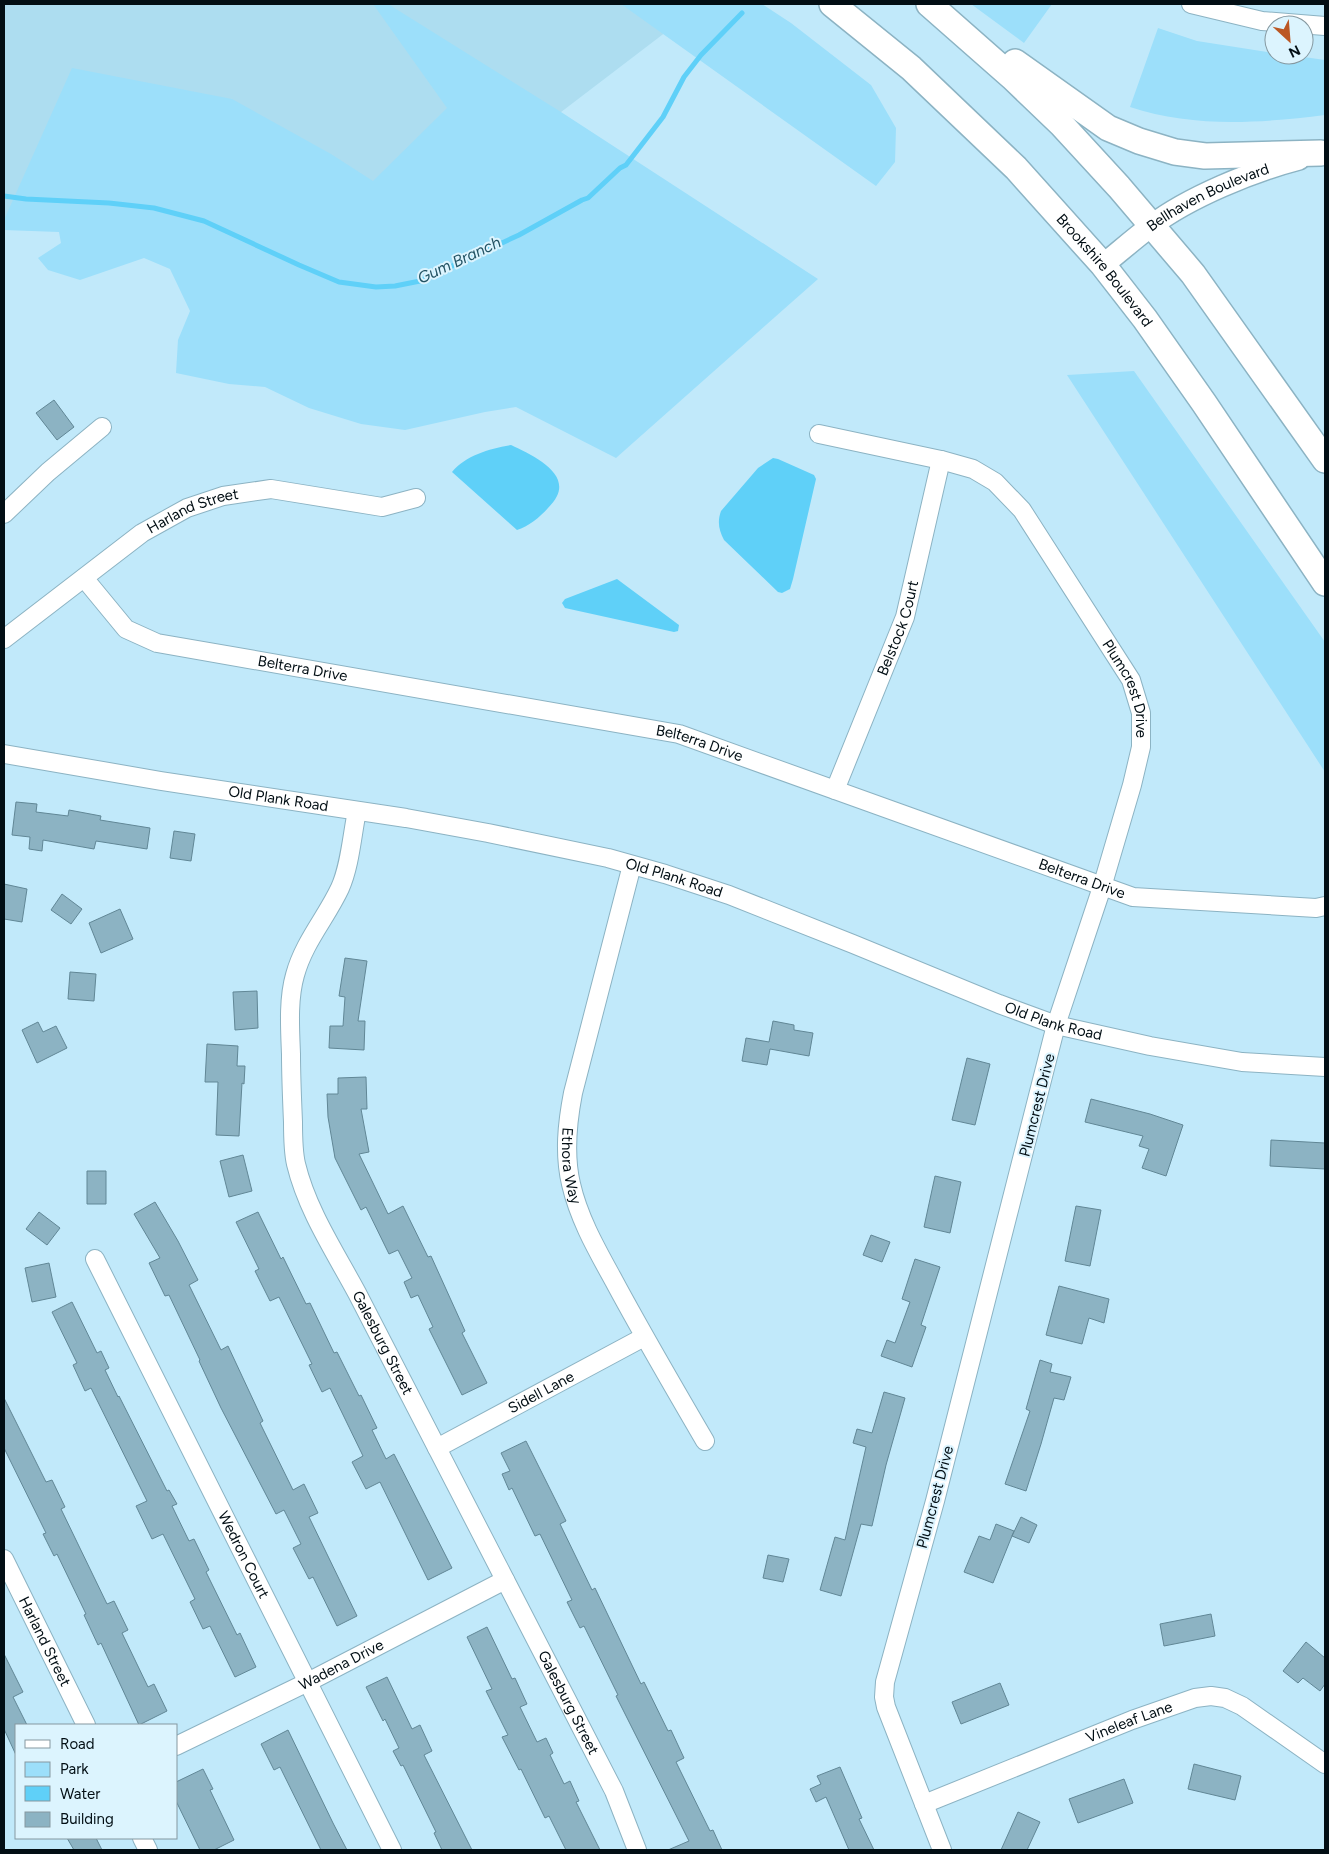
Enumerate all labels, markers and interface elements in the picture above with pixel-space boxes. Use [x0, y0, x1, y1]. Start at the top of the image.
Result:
north arrow [1264, 15, 1314, 65]
text: N [1286, 41, 1303, 61]
street label: Bellhaven Boulevard [1143, 160, 1271, 235]
street label: Brookshire Boulevard [1052, 210, 1157, 330]
water label: Gum Branch [414, 232, 504, 288]
street label: Harland Street [144, 485, 240, 537]
street label: Belstock Court [873, 578, 922, 678]
street label: Plumcrest Drive [1098, 636, 1150, 738]
street label: Belterra Drive [256, 652, 349, 685]
street label: Belterra Drive [654, 721, 746, 765]
street label: Old Plank Road [227, 782, 330, 815]
street label: Old Plank Road [623, 854, 725, 901]
street label: Belterra Drive [1036, 855, 1128, 902]
street label: Old Plank Road [1002, 998, 1104, 1044]
street label: Plumcrest Drive [1016, 1052, 1058, 1158]
street label: Ethora Way [558, 1127, 585, 1207]
street label: Galesburg Street [348, 1288, 417, 1398]
street label: Sidell Lane [505, 1367, 577, 1417]
street label: Plumcrest Drive [913, 1444, 957, 1550]
street label: Wedron Court [214, 1508, 273, 1602]
street label: Harland Street [15, 1594, 75, 1690]
street label: Wadena Drive [296, 1635, 387, 1694]
street label: Galesburg Street [534, 1648, 603, 1758]
street label: Vineleaf Lane [1083, 1698, 1175, 1747]
legend [15, 1724, 178, 1839]
text: Road [60, 1735, 95, 1753]
text: Park [60, 1760, 89, 1778]
text: Water [60, 1785, 100, 1803]
text: Building [60, 1810, 114, 1828]

